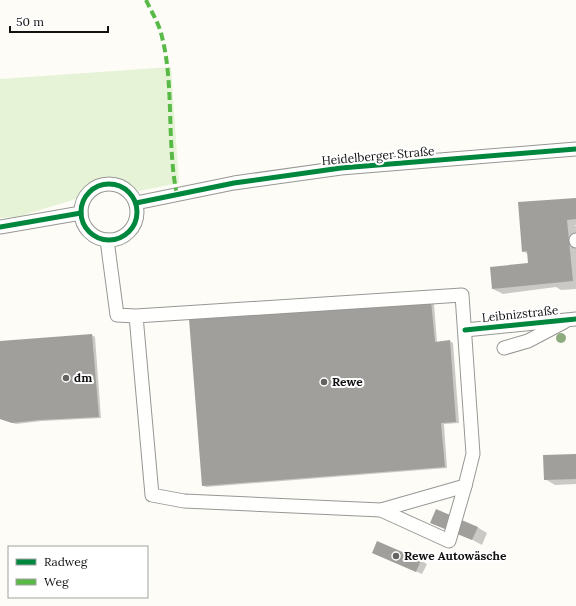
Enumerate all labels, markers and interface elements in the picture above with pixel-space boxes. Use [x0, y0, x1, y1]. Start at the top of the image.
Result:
scale bar [10, 8, 108, 34]
text: 50 m [16, 14, 44, 29]
street label: Heidelberger Straße [321, 143, 436, 168]
street label: Leibnizstraße [481, 302, 559, 325]
place label: dm [74, 370, 92, 385]
marker: dm [61, 373, 71, 383]
place label: Rewe [332, 374, 363, 389]
marker: Rewe [319, 377, 329, 387]
legend [8, 546, 148, 598]
place label: Rewe Autowäsche [404, 548, 507, 563]
marker: Rewe Autowäsche [391, 551, 401, 561]
text: Radweg [44, 554, 88, 569]
text: Weg [44, 574, 69, 589]

